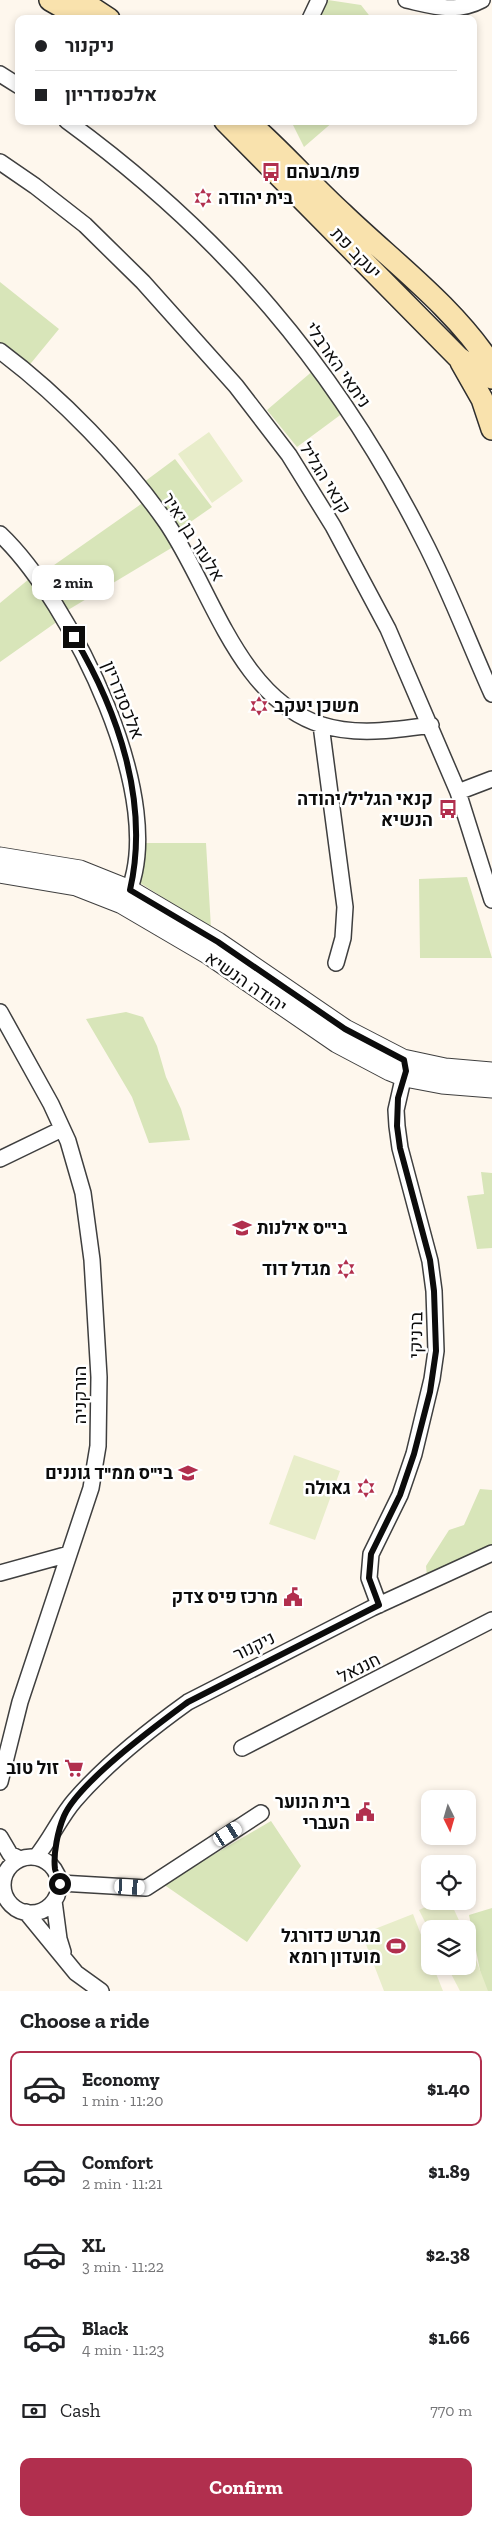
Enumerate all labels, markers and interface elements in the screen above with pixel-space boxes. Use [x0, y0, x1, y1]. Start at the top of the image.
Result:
text: ניקנור [65, 34, 114, 57]
text: אלכסנדריון [65, 83, 157, 106]
bus stop icon: פת/בעהם [260, 161, 282, 183]
place label: פת/בעהם [286, 161, 360, 183]
synagogue icon: בית יהודה [192, 187, 214, 209]
place label: בית יהודה [218, 187, 293, 209]
street label: יעקב פת [326, 223, 386, 283]
street label: ניתאי הארבלי [300, 318, 376, 412]
street label: קנאי הגליל [294, 438, 356, 518]
street label: אלעזר בן יאיר [157, 489, 229, 585]
callout: 2 min [33, 564, 115, 600]
text: 2 min [53, 573, 93, 592]
route end [63, 626, 85, 648]
street label: אלכסנדריון [97, 658, 149, 742]
synagogue icon: משכן יעקב [248, 695, 270, 717]
place label: משכן יעקב [274, 695, 359, 717]
place label: קנאי הגליל/יהודה הנשיא [297, 788, 433, 831]
bus stop icon: קנאי הגליל/יהודה הנשיא [437, 798, 459, 820]
street label: יהודה הנשיא [201, 947, 291, 1017]
school or university icon: בי"ס אילנות [231, 1217, 253, 1239]
place label: בי"ס אילנות [257, 1217, 347, 1239]
place label: מגדל דוד [262, 1258, 331, 1280]
synagogue icon: מגדל דוד [335, 1258, 357, 1280]
street label: ברניקי [405, 1311, 427, 1359]
street label: הורקניה [69, 1366, 91, 1424]
place label: בי"ס ממ"ד גוננים [45, 1462, 173, 1484]
school or university icon: בי"ס ממ"ד גוננים [177, 1462, 199, 1484]
place label: גאולה [304, 1477, 351, 1499]
synagogue icon: גאולה [355, 1477, 377, 1499]
place label: מרכז פיס צדק [172, 1586, 278, 1608]
public building icon: מרכז פיס צדק [282, 1586, 304, 1608]
street label: ניקנור [229, 1627, 279, 1665]
street label: חננאל [334, 1648, 384, 1688]
place label: זול טוב [6, 1757, 59, 1779]
supermarket icon: זול טוב [63, 1757, 85, 1779]
north arrow [421, 1790, 476, 1845]
map controls [421, 1790, 476, 1975]
place label: בית הנוער העברי [275, 1791, 350, 1834]
public building icon: בית הנוער העברי [354, 1801, 376, 1823]
car [211, 1820, 244, 1848]
button: locate [421, 1855, 476, 1910]
route start [49, 1873, 71, 1895]
car [114, 1879, 145, 1895]
button: layers [421, 1920, 476, 1975]
place label: מגרש כדורגל מועדון רומא [281, 1925, 381, 1968]
sports icon: מגרש כדורגל מועדון רומא [385, 1935, 407, 1957]
text: Choose a ride [20, 2007, 150, 2034]
icon: car [22, 2066, 67, 2111]
text: Economy [82, 2068, 160, 2091]
text: $1.40 [427, 2077, 470, 2100]
text: 1 min · 11:20 [82, 2091, 163, 2110]
icon: car [22, 2149, 67, 2194]
text: Comfort [82, 2151, 153, 2174]
text: $1.89 [428, 2160, 470, 2183]
text: 2 min · 11:21 [82, 2174, 162, 2193]
icon: car [22, 2232, 67, 2277]
text: XL [82, 2234, 105, 2257]
text: $2.38 [426, 2243, 470, 2266]
text: 3 min · 11:22 [82, 2257, 164, 2276]
icon: car [22, 2315, 67, 2360]
text: Black [82, 2317, 128, 2340]
text: $1.66 [429, 2326, 470, 2349]
text: 4 min · 11:23 [82, 2340, 164, 2359]
icon: cash [20, 2397, 48, 2425]
text: Cash [60, 2399, 100, 2422]
text: 770 m [430, 2401, 472, 2420]
button: Confirm [20, 2458, 472, 2516]

